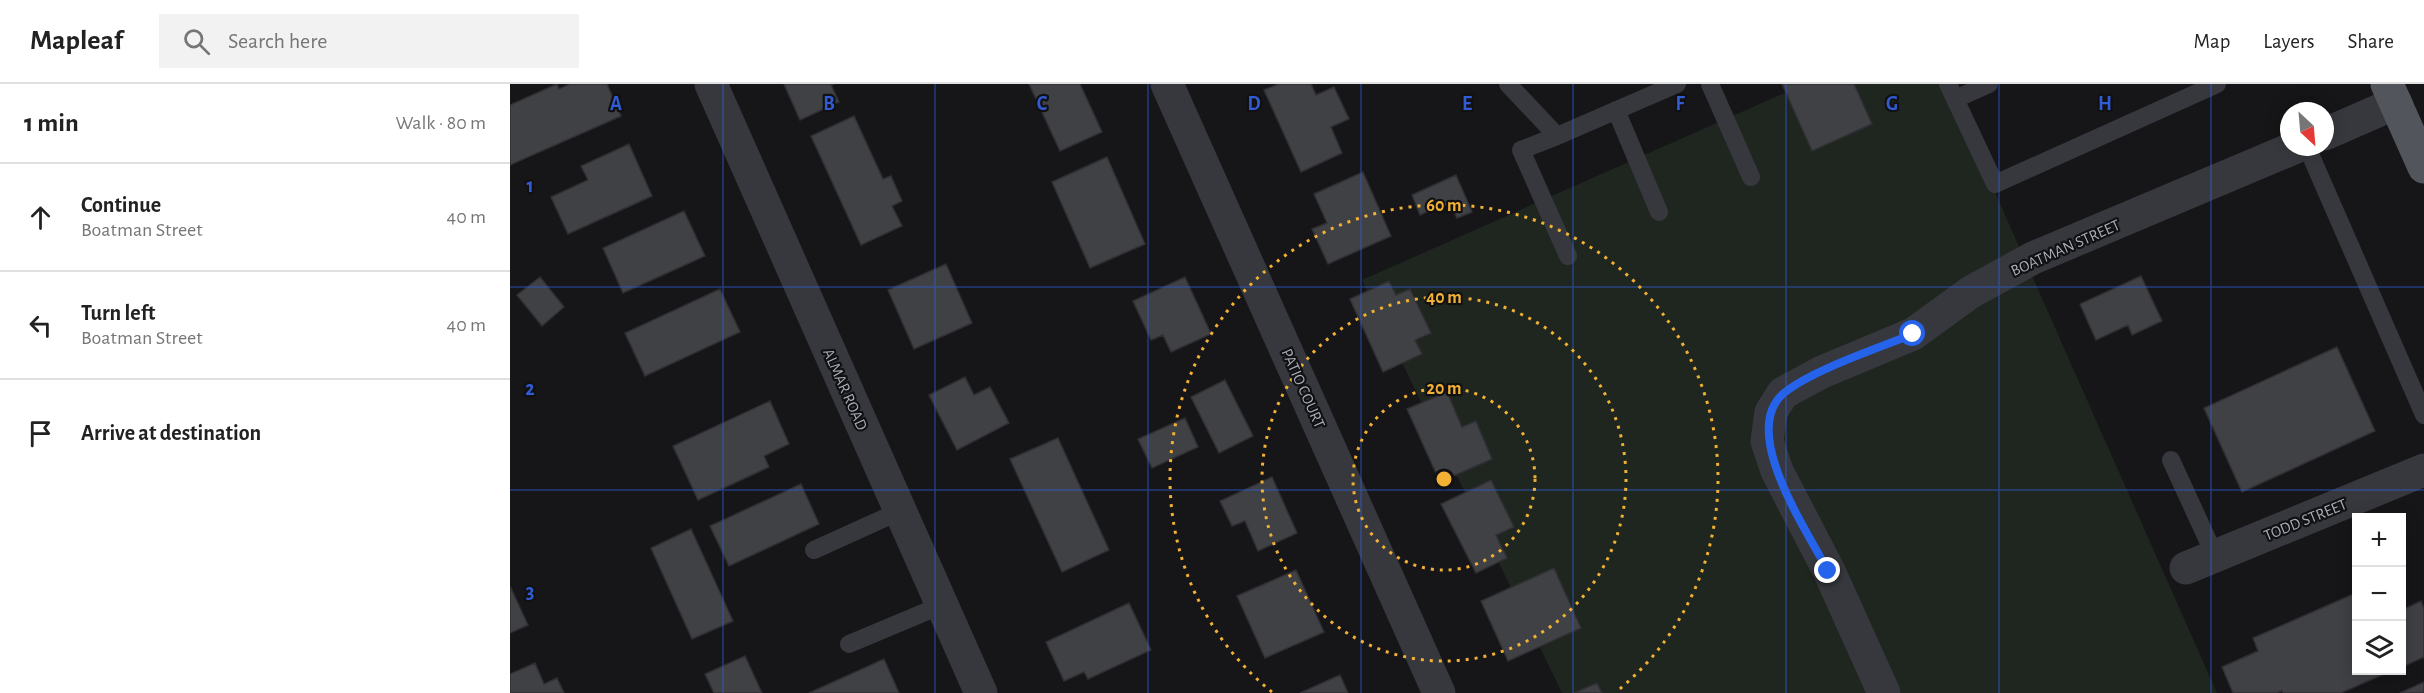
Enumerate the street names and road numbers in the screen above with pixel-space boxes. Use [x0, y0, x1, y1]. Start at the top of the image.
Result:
street label: BOATMAN STREET [2008, 217, 2122, 279]
street label: ALMAR ROAD [820, 346, 870, 433]
street label: PATIO COURT [1278, 346, 1328, 431]
street label: TODD STREET [2262, 496, 2349, 544]

